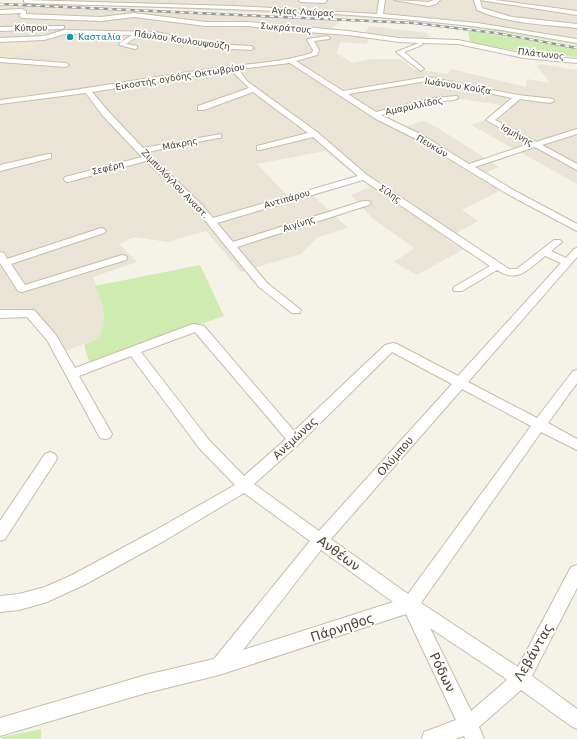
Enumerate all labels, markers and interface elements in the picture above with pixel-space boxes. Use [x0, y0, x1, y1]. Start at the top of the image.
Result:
street label: Αγίας Λαύρας [271, 5, 335, 19]
street label: Σωκράτους [260, 21, 312, 35]
street label: Κύπρου [14, 23, 48, 33]
street label: Πάυλου Κουλουψούζη [133, 28, 231, 52]
marker: Κασταλία [65, 32, 75, 42]
place label: Κασταλία [78, 32, 121, 42]
street label: Πλάτωνος [517, 47, 565, 61]
street label: Εικοστής ογδόης Οκτωβρίου [115, 62, 245, 92]
street label: Ιωάννου Κούζα [424, 76, 492, 96]
street label: Αμαρυλλίδος [384, 95, 444, 117]
street label: Ισμήνης [499, 122, 535, 148]
street label: Πευκών [415, 133, 449, 159]
street label: Μάκρης [162, 136, 198, 152]
street label: Ζιμπυλόγλου Αναστ. [140, 148, 210, 220]
street label: Σεφέρη [91, 159, 125, 177]
street label: Σίλης [377, 183, 403, 205]
street label: Αντιπάρου [263, 188, 311, 210]
street label: Αιγίνης [281, 214, 317, 234]
street label: Ανεμώνας [271, 415, 320, 462]
street label: Ολύμπου [375, 434, 416, 479]
street label: Ανθέων [314, 533, 363, 574]
street label: Πάρνηθος [309, 610, 376, 645]
street label: Λεβάντας [511, 621, 556, 684]
street label: Ρόδων [427, 650, 458, 694]

